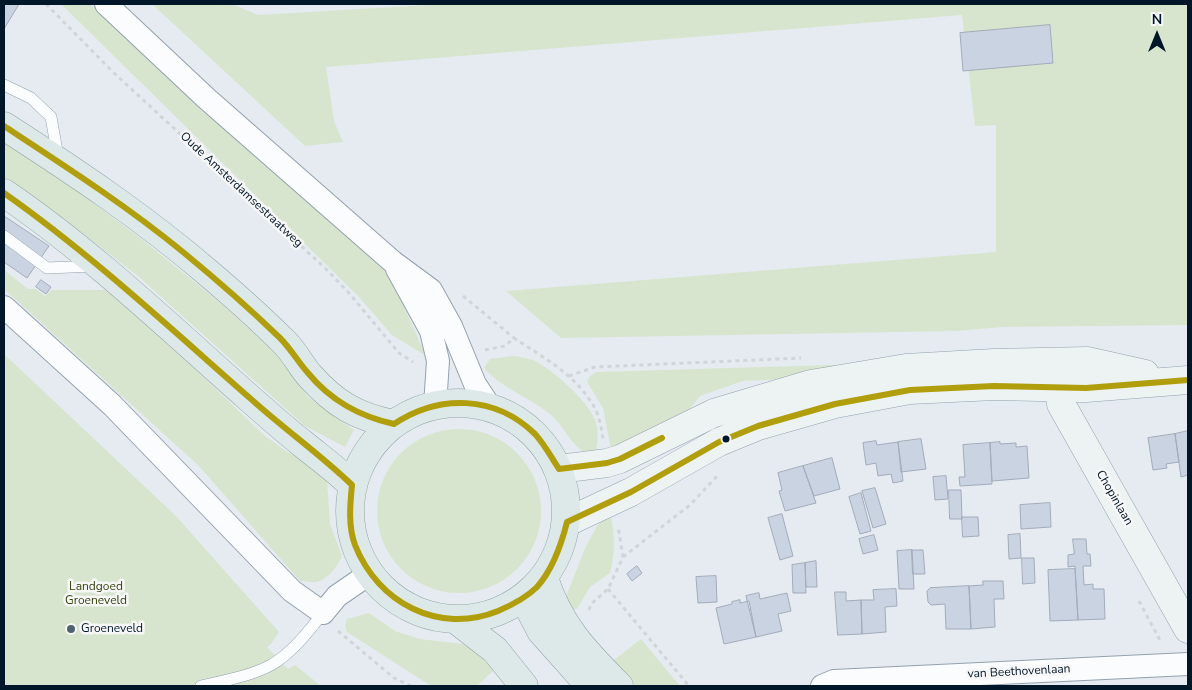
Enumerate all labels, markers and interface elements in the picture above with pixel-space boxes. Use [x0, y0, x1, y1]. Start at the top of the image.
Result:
north arrow [1132, 10, 1182, 60]
text: N [1152, 10, 1162, 29]
street label: Oude Amsterdamsestraatweg [177, 129, 305, 251]
unlabelled marker [721, 434, 731, 444]
street label: Chopinlaan [1092, 468, 1136, 528]
park label: Landgoed Groeneveld [65, 580, 127, 608]
place label: Groeneveld [81, 622, 143, 636]
marker: Groeneveld [65, 623, 77, 635]
street label: van Beethovenlaan [967, 662, 1071, 682]

